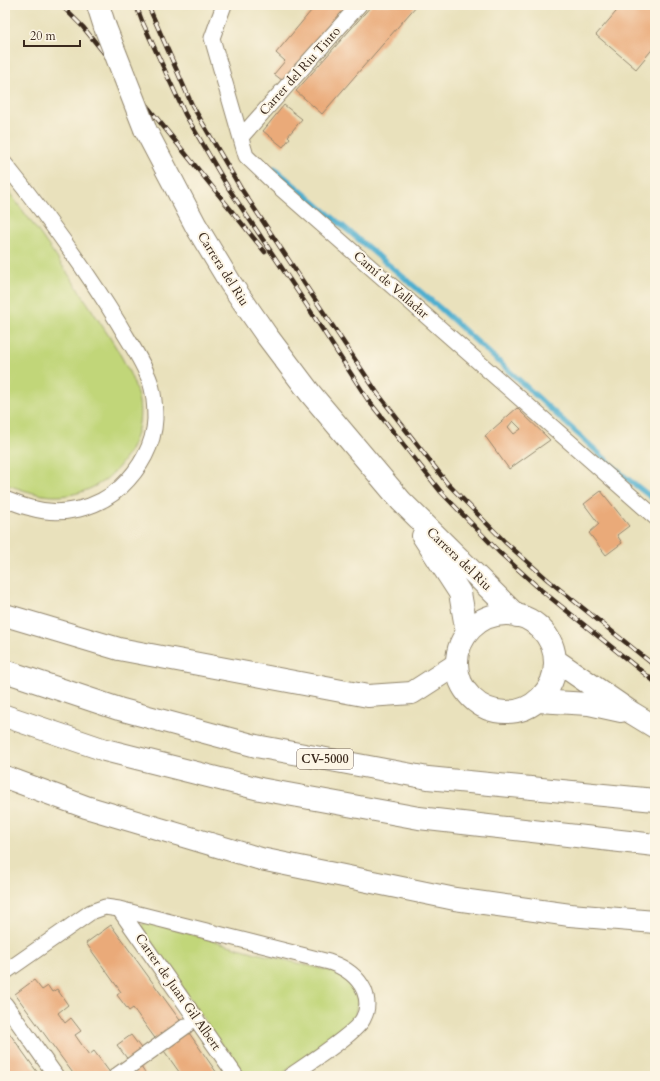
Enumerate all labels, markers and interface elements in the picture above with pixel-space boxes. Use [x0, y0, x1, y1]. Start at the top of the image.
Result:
scale bar [24, 22, 80, 48]
street label: Carrer del Riu Tinto [255, 23, 345, 119]
text: 20 m [30, 28, 57, 44]
street label: Carrera del Riu [193, 229, 253, 309]
street label: Camí de Valladar [349, 247, 433, 323]
street label: Carrera del Riu [422, 523, 496, 595]
road number: CV-5000 [297, 749, 353, 769]
street label: Carrer de Juan Gil Albert [131, 930, 225, 1054]

